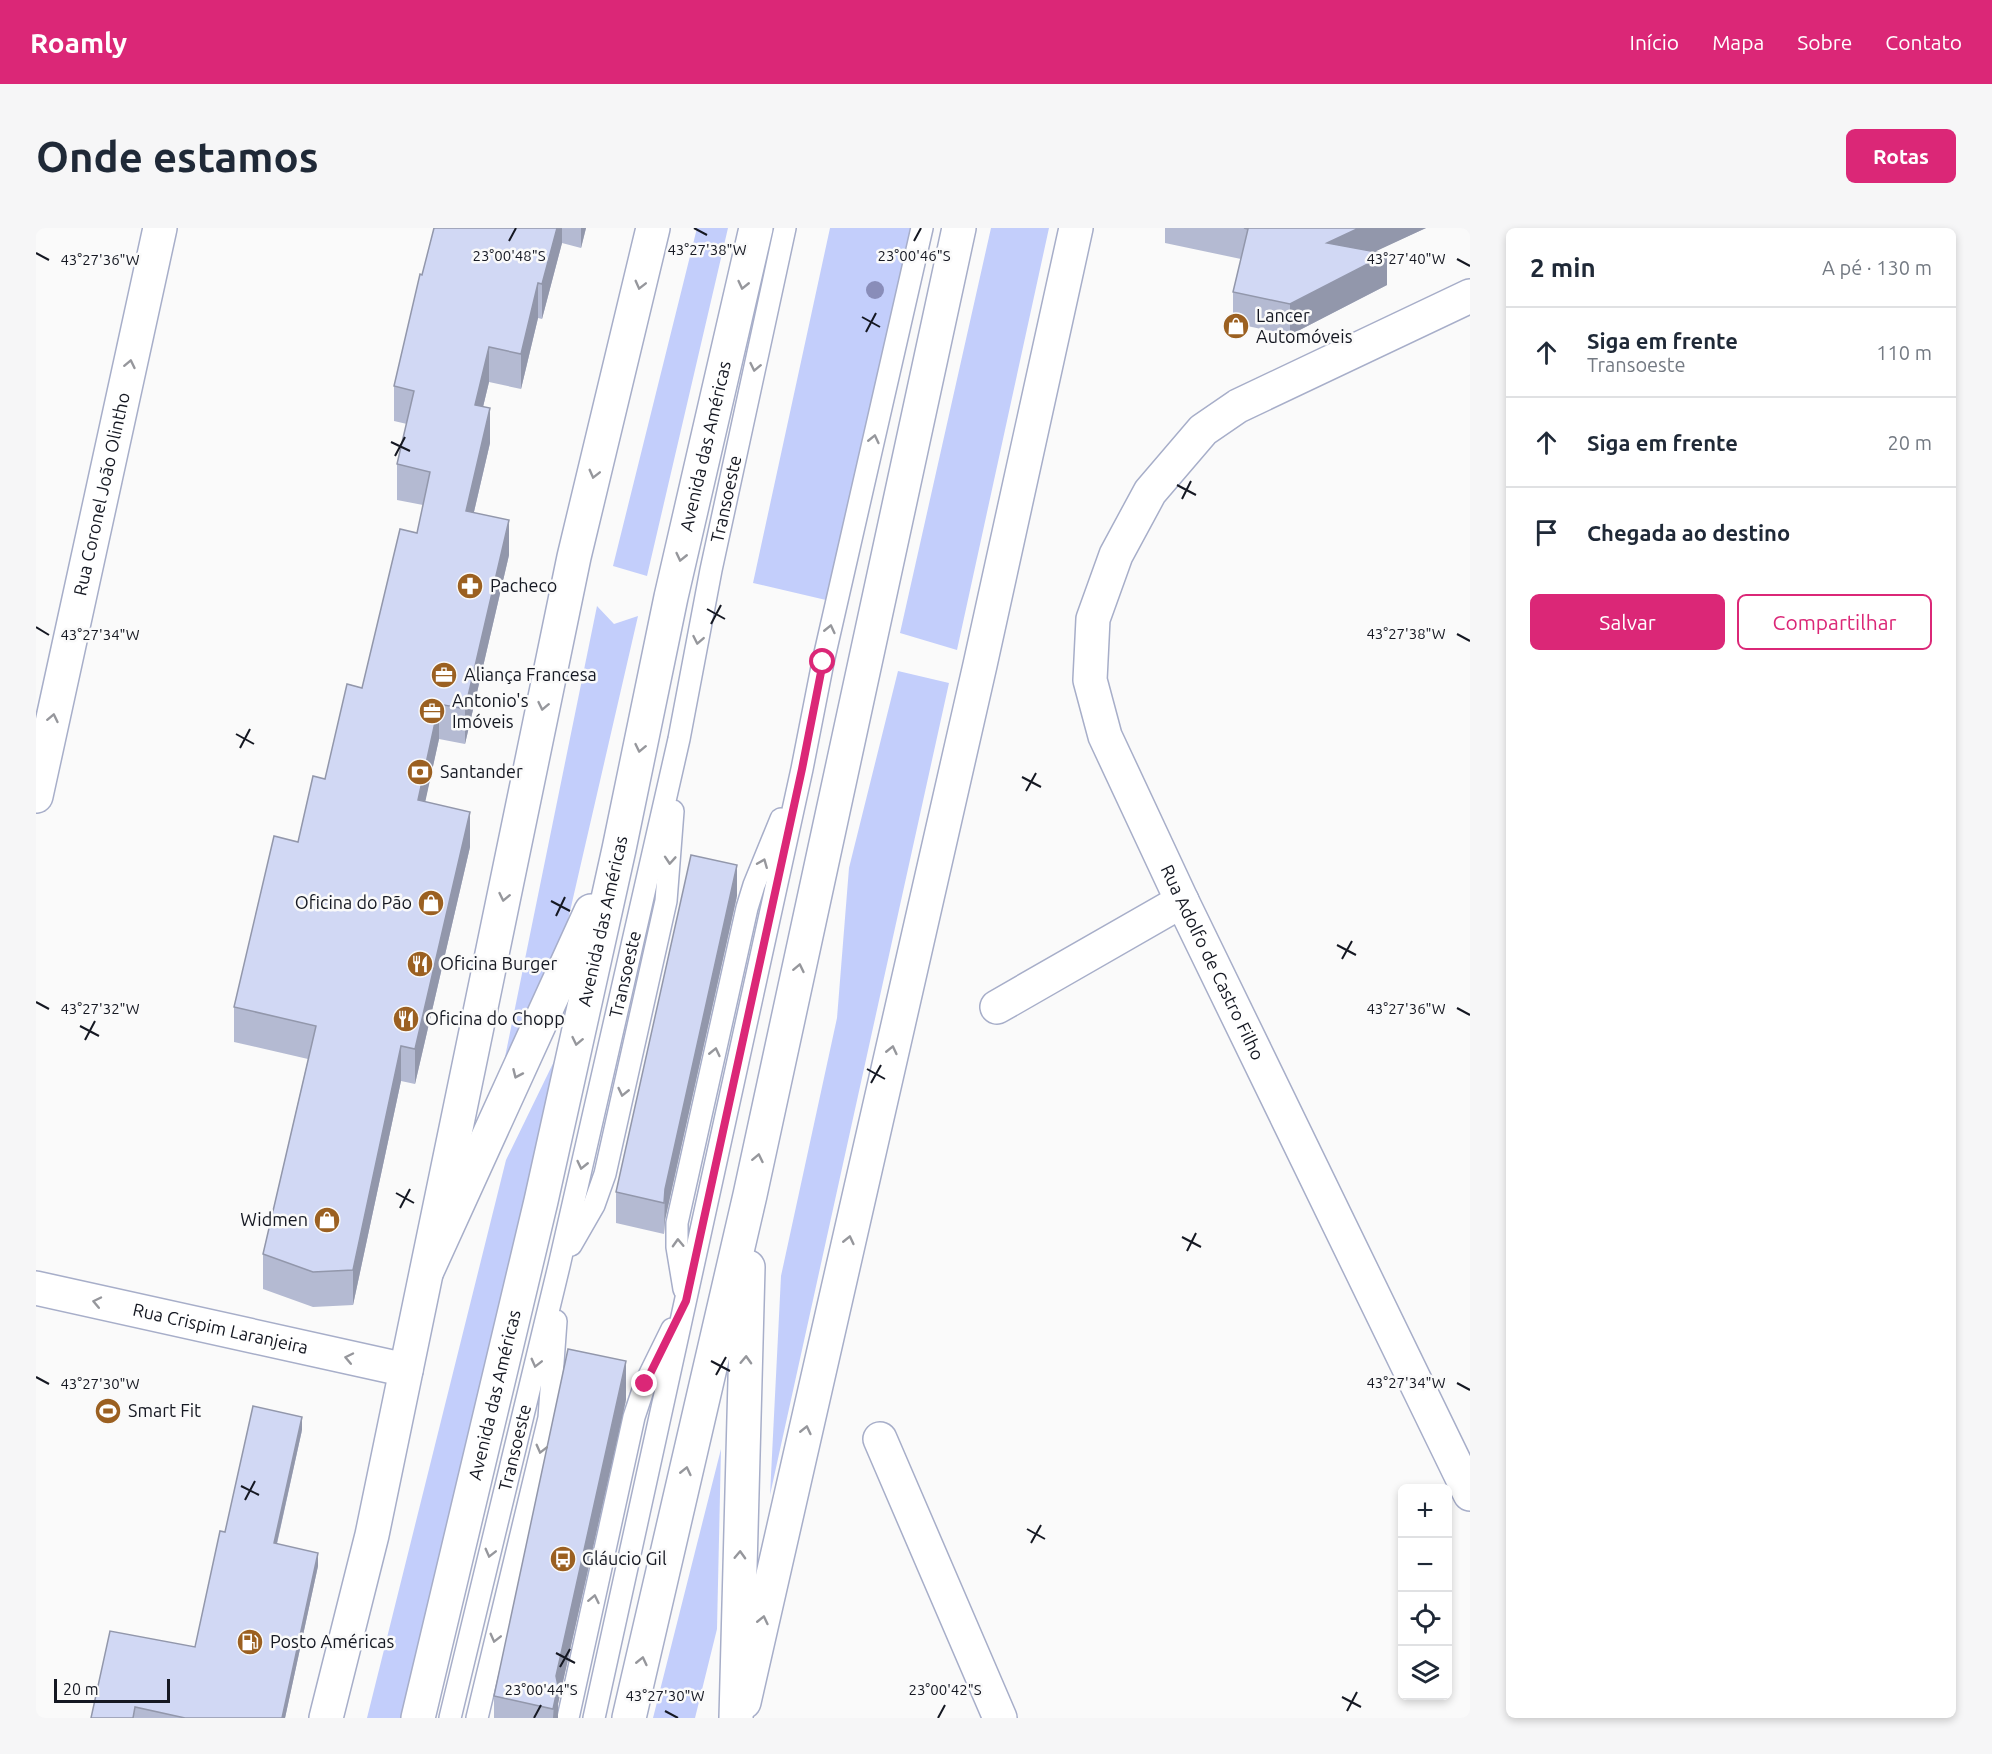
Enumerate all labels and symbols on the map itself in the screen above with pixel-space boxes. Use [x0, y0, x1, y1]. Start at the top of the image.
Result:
text: 43°27'38"W [667, 241, 747, 258]
text: 23°00'48"S [472, 247, 546, 264]
text: 23°00'46"S [877, 247, 951, 264]
text: 43°27'40"W [1366, 250, 1446, 267]
text: 43°27'36"W [60, 251, 140, 268]
one-way arrow [634, 280, 647, 290]
one-way arrow [737, 280, 750, 290]
place label: Lancer Automóveis [1256, 305, 1353, 346]
shop icon: Lancer Automóveis [1221, 311, 1251, 341]
one-way arrow [123, 359, 136, 369]
street label: Avenida das Américas [675, 359, 734, 533]
one-way arrow [749, 362, 762, 372]
street label: Rua Coronel João Olintho [69, 390, 133, 597]
one-way arrow [866, 434, 879, 444]
street label: Transoeste [706, 453, 745, 544]
one-way arrow [588, 469, 601, 479]
one-way arrow [675, 552, 688, 562]
pharmacy icon: Pacheco [455, 571, 485, 601]
place label: Pacheco [490, 575, 557, 595]
one-way arrow [823, 624, 836, 634]
text: 43°27'38"W [1366, 625, 1446, 642]
text: 43°27'34"W [60, 626, 140, 643]
one-way arrow [692, 635, 705, 645]
route start [809, 648, 835, 674]
office icon: Aliança Francesa [429, 660, 459, 690]
place label: Aliança Francesa [464, 664, 597, 684]
place label: Antonio's Imóveis [452, 690, 529, 731]
office icon: Antonio's Imóveis [417, 696, 447, 726]
one-way arrow [537, 701, 550, 711]
one-way arrow [46, 713, 59, 723]
one-way arrow [634, 743, 647, 753]
bank icon: Santander [405, 757, 435, 787]
place label: Santander [440, 761, 523, 781]
street label: Avenida das Américas [573, 834, 631, 1008]
one-way arrow [663, 856, 676, 865]
one-way arrow [756, 859, 768, 870]
street label: Rua Adolfo de Castro Filho [1157, 861, 1269, 1063]
shop icon: Oficina do Pão [416, 888, 446, 918]
place label: Oficina do Pão [295, 892, 412, 912]
one-way arrow [498, 892, 511, 902]
street label: Transoeste [605, 929, 644, 1020]
restaurant icon: Oficina Burger [405, 949, 435, 979]
place label: Oficina Burger [440, 953, 557, 973]
one-way arrow [792, 963, 805, 973]
text: 43°27'32"W [60, 1000, 140, 1017]
text: 43°27'36"W [1366, 1000, 1446, 1017]
restaurant icon: Oficina do Chopp [391, 1004, 421, 1034]
place label: Oficina do Chopp [425, 1008, 565, 1028]
one-way arrow [571, 1036, 584, 1046]
one-way arrow [885, 1045, 898, 1055]
one-way arrow [708, 1047, 721, 1057]
one-way arrow [512, 1068, 524, 1079]
one-way arrow [618, 1087, 631, 1097]
one-way arrow [751, 1154, 764, 1164]
one-way arrow [577, 1159, 590, 1169]
shop icon: Widmen [312, 1205, 342, 1235]
place label: Widmen [240, 1209, 308, 1229]
one-way arrow [842, 1235, 855, 1245]
one-way arrow [671, 1238, 684, 1247]
one-way arrow [92, 1296, 102, 1309]
street label: Rua Crispim Laranjeira [131, 1299, 310, 1357]
street label: Avenida das Américas [464, 1308, 524, 1482]
one-way arrow [344, 1352, 354, 1365]
one-way arrow [739, 1355, 752, 1364]
one-way arrow [530, 1358, 543, 1368]
route end [631, 1370, 657, 1396]
text: 43°27'34"W [1366, 1374, 1446, 1391]
text: 43°27'30"W [60, 1375, 140, 1392]
sports icon: Smart Fit [93, 1396, 123, 1426]
place label: Smart Fit [128, 1400, 201, 1420]
street label: Transoeste [494, 1402, 534, 1493]
one-way arrow [799, 1425, 812, 1435]
one-way arrow [535, 1443, 548, 1453]
one-way arrow [679, 1466, 692, 1476]
bus stop icon: Gláucio Gil [548, 1544, 578, 1574]
one-way arrow [484, 1547, 497, 1557]
place label: Gláucio Gil [582, 1548, 667, 1568]
one-way arrow [734, 1550, 747, 1559]
one-way arrow [587, 1595, 600, 1605]
one-way arrow [755, 1615, 768, 1625]
fuel station icon: Posto Américas [235, 1627, 265, 1657]
place label: Posto Américas [270, 1631, 395, 1651]
one-way arrow [489, 1633, 502, 1643]
one-way arrow [634, 1656, 647, 1666]
scale bar [54, 1676, 170, 1704]
text: 23°00'44"S [504, 1681, 578, 1698]
text: 23°00'42"S [908, 1681, 982, 1698]
text: 43°27'30"W [625, 1687, 705, 1704]

